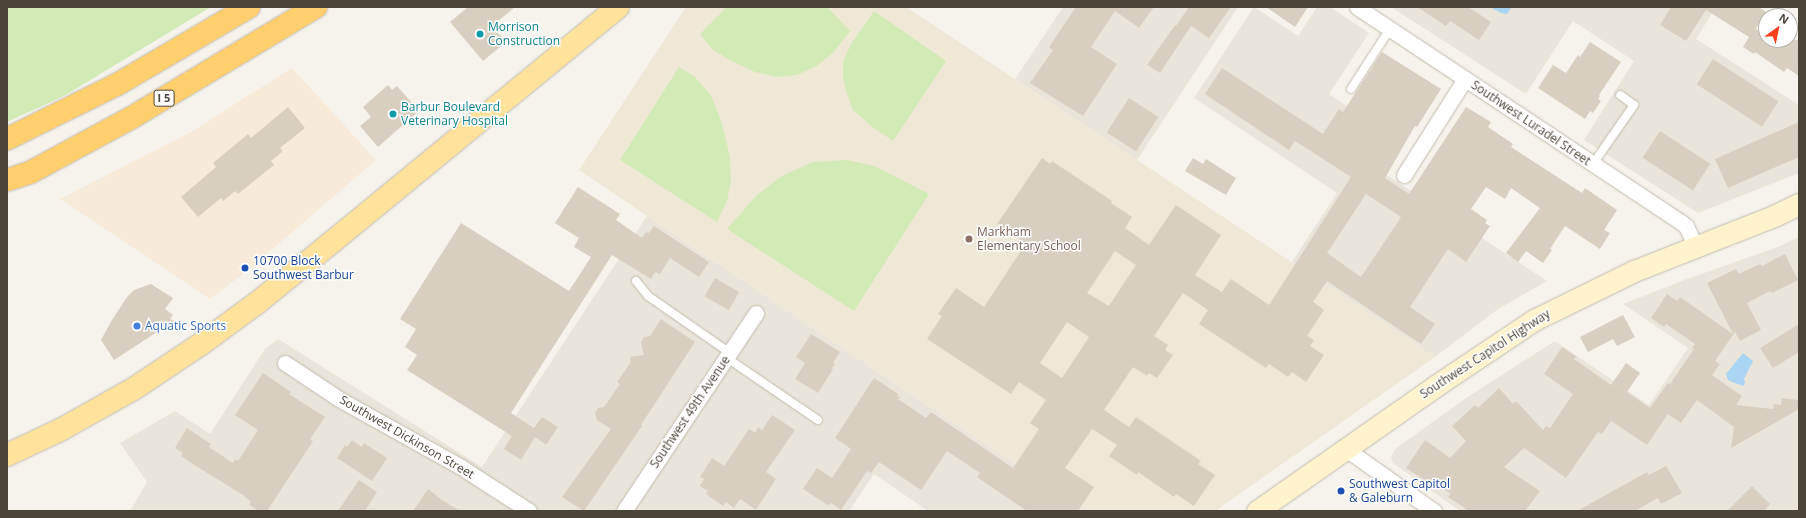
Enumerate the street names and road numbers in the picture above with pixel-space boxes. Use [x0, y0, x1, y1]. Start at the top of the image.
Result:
street label: Southwest Luradel Street [1469, 78, 1593, 168]
road number: I 5 [153, 89, 175, 107]
street label: Southwest Capitol Highway [1417, 307, 1553, 401]
street label: Southwest 49th Avenue [647, 353, 733, 471]
street label: Southwest Dickinson Street [337, 393, 477, 481]

